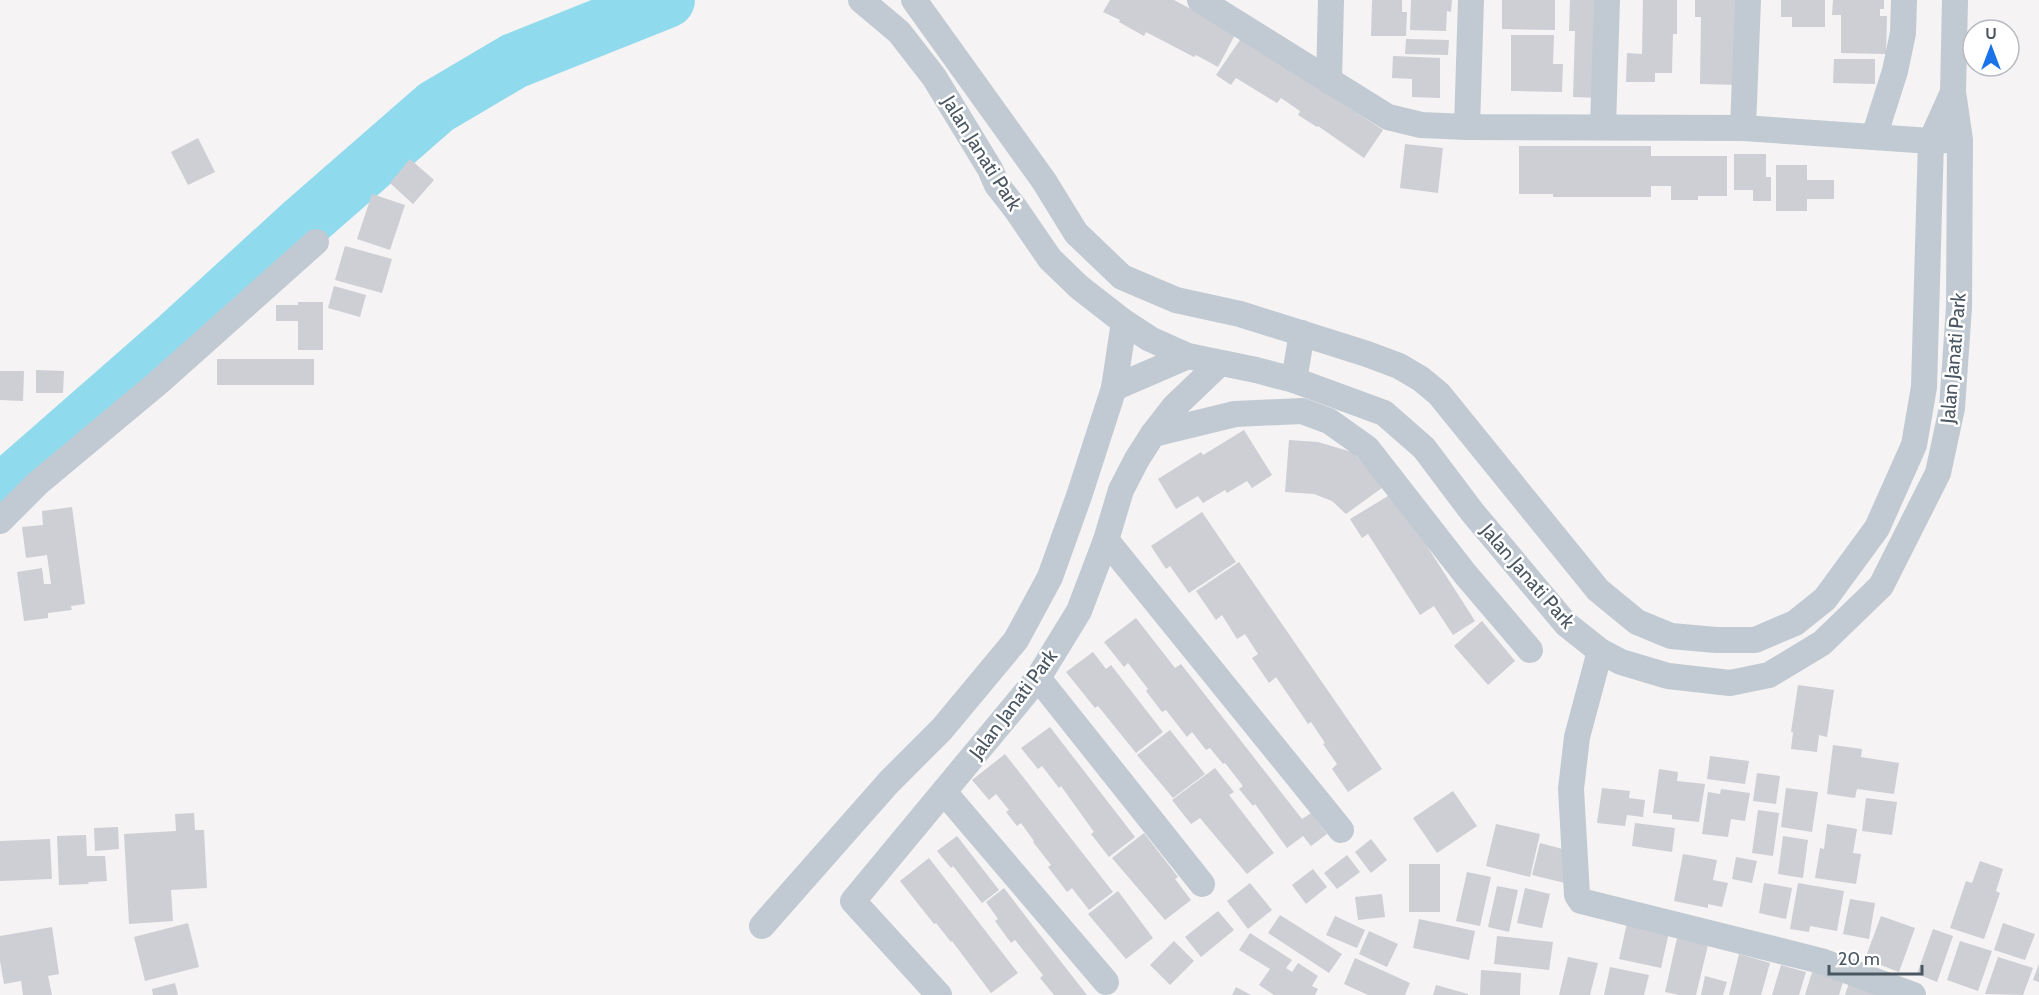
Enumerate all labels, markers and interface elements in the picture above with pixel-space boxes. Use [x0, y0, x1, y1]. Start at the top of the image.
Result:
north arrow [1961, 18, 2021, 78]
text: U [1985, 24, 1997, 43]
street label: Jalan Janati Park [937, 90, 1027, 215]
street label: Jalan Janati Park [1935, 292, 1971, 425]
street label: Jalan Janati Park [1475, 518, 1580, 633]
street label: Jalan Janati Park [963, 644, 1062, 764]
scale bar [1829, 938, 1922, 976]
text: 20 m [1838, 948, 1880, 970]

